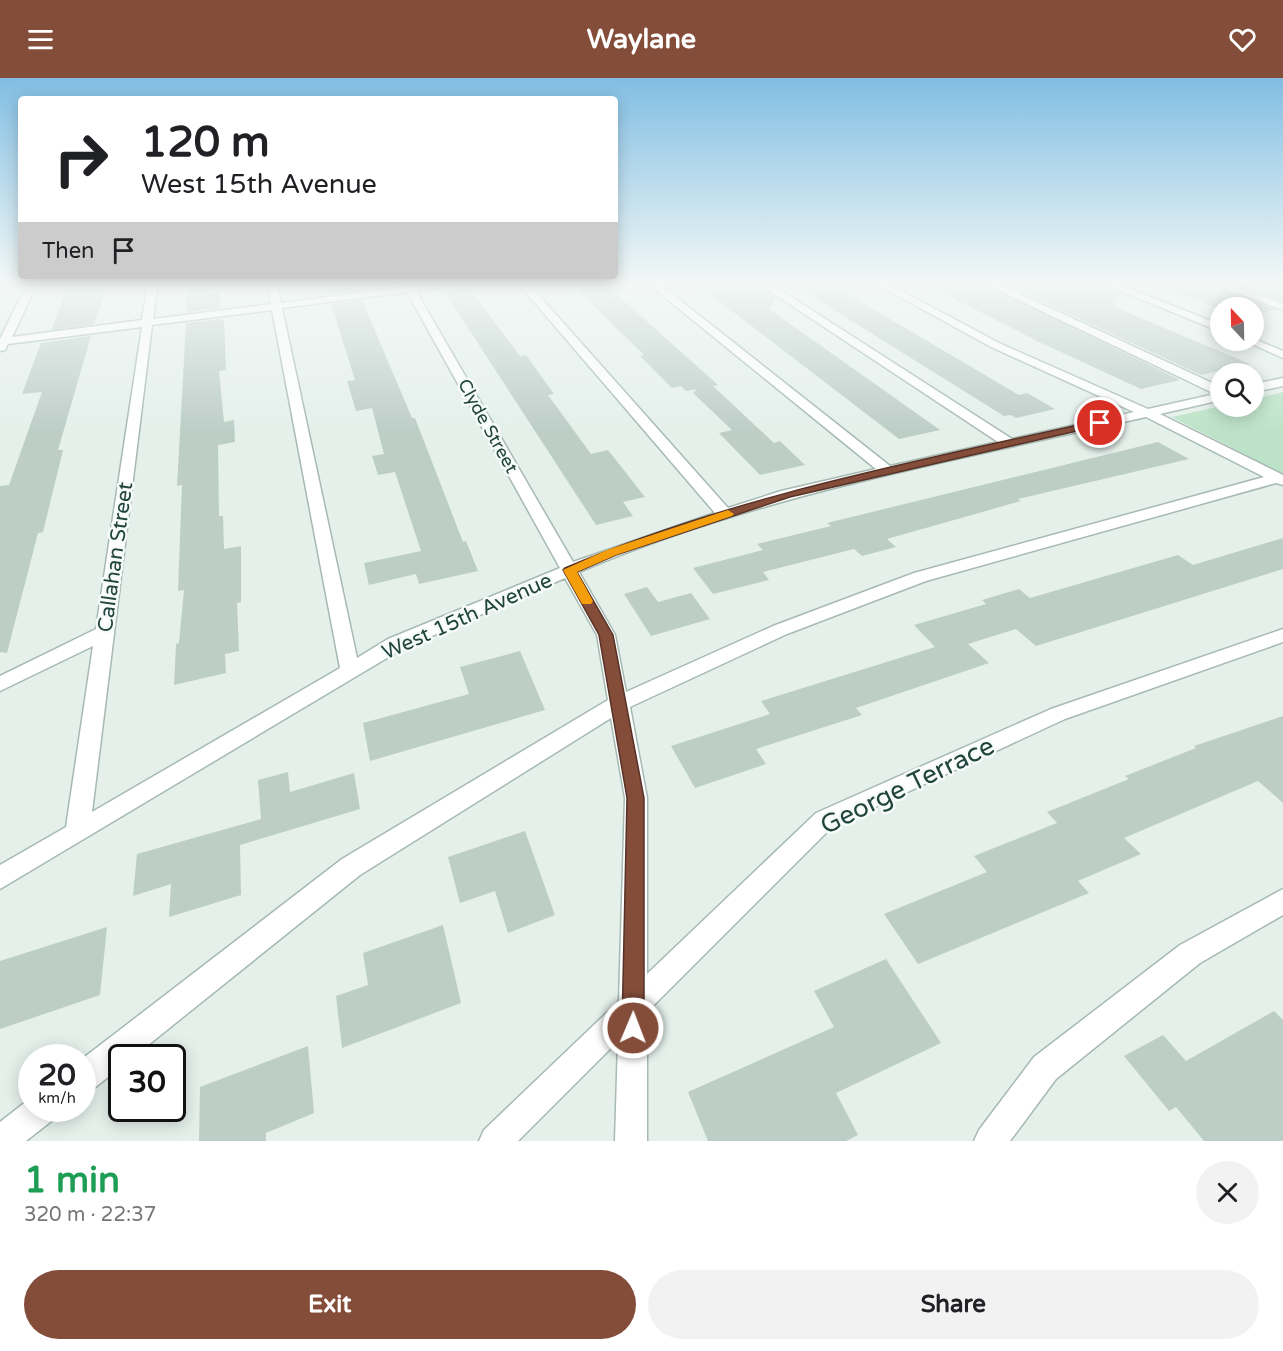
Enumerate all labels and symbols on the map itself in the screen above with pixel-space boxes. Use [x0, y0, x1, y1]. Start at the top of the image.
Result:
north arrow [1210, 297, 1264, 351]
street label: Clyde Street [453, 375, 523, 477]
pin [1074, 397, 1125, 448]
street label: Callahan Street [93, 480, 138, 634]
street label: West 15th Avenue [378, 568, 556, 665]
street label: George Terrace [815, 730, 999, 841]
position arrow [601, 996, 665, 1060]
speed limit sign: 30 [108, 1044, 186, 1122]

